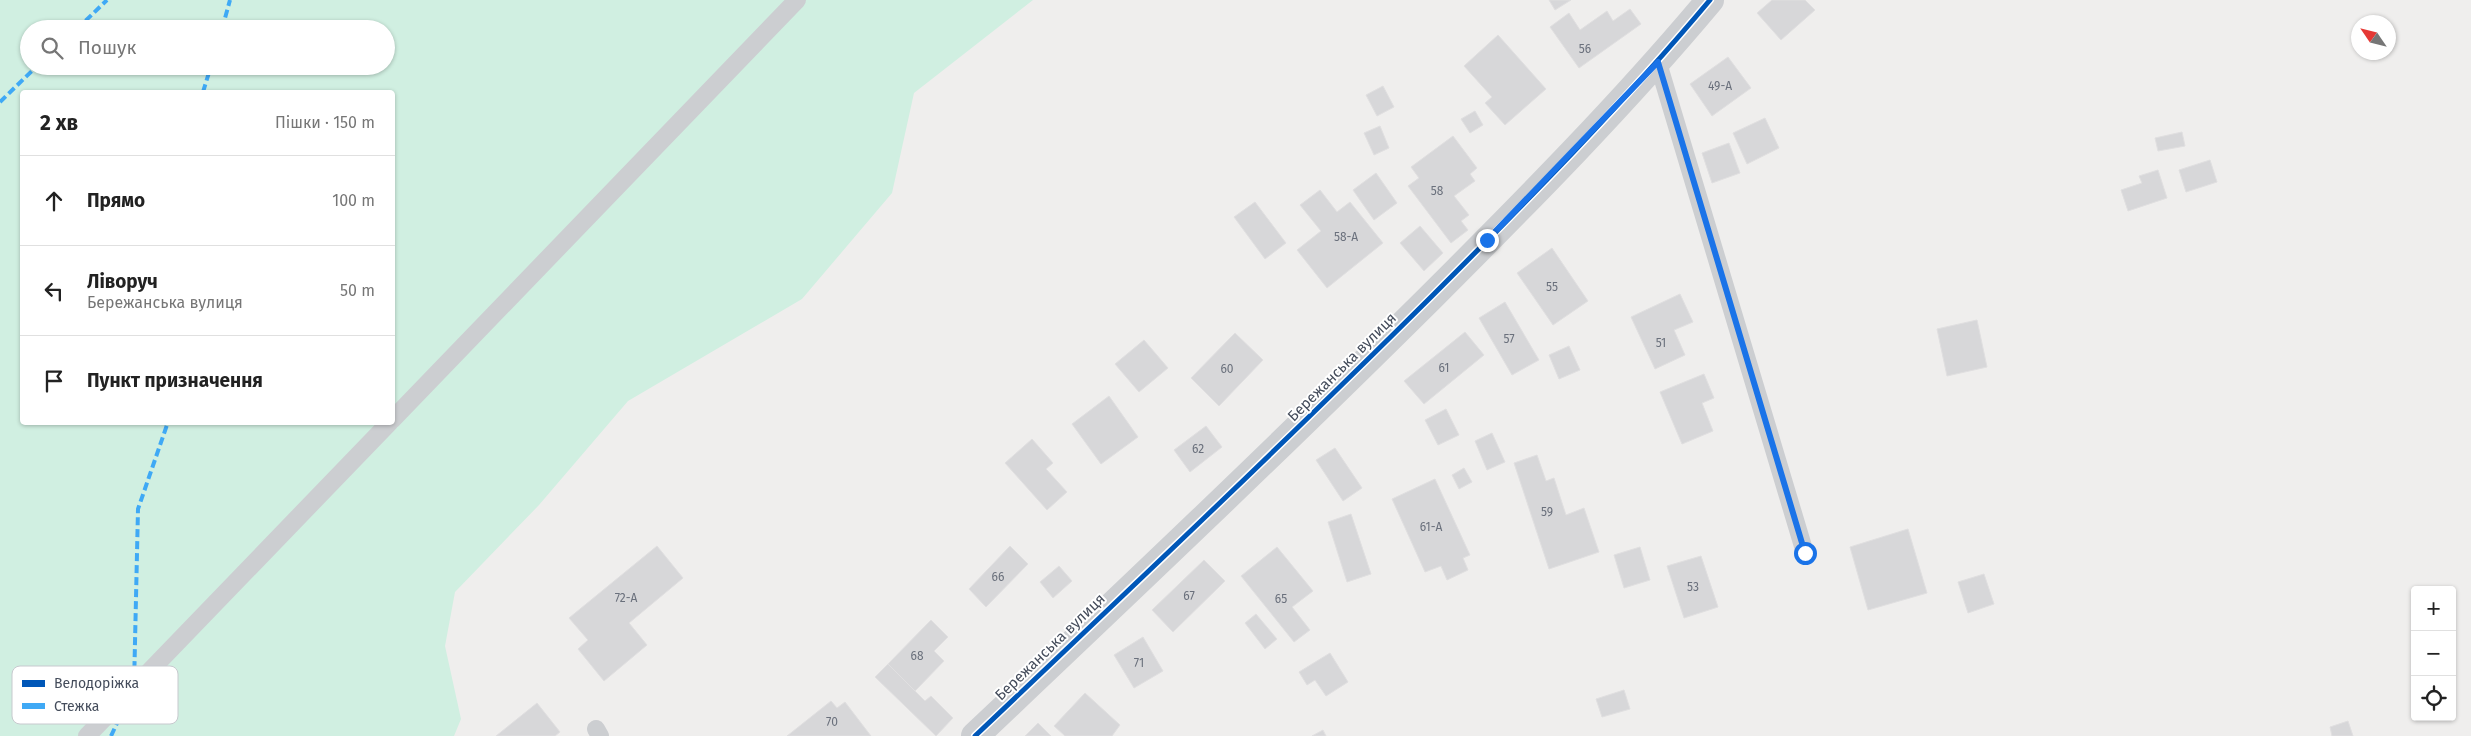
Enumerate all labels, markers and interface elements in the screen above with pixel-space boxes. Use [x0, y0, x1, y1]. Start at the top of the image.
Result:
north arrow [2351, 15, 2396, 60]
search box [20, 20, 395, 75]
icon: search [38, 34, 66, 62]
text: Пошук [78, 36, 136, 59]
house number: 56 [1579, 42, 1591, 56]
house number: 49-А [1708, 79, 1732, 93]
text: 2 хв [40, 110, 78, 136]
text: Пішки · 150 m [275, 113, 375, 132]
house number: 58 [1431, 184, 1444, 198]
icon: ahead [40, 187, 68, 215]
text: Прямо [87, 189, 145, 212]
text: 100 m [332, 191, 375, 210]
route end [1476, 229, 1499, 252]
house number: 58-А [1334, 230, 1358, 244]
text: Ліворуч [87, 270, 158, 293]
icon: left [40, 277, 68, 305]
house number: 55 [1546, 280, 1558, 294]
text: 50 m [340, 281, 375, 300]
text: Бережанська вулиця [87, 293, 243, 312]
street label: Бережанська вулиця [1284, 309, 1400, 425]
house number: 57 [1503, 332, 1515, 346]
house number: 51 [1656, 336, 1666, 350]
house number: 61 [1438, 361, 1450, 375]
house number: 60 [1220, 362, 1234, 376]
icon: arrive [40, 367, 68, 395]
text: Пункт призначення [87, 369, 263, 392]
house number: 62 [1192, 442, 1204, 456]
house number: 59 [1541, 505, 1553, 519]
house number: 61-А [1420, 520, 1442, 534]
route start [1794, 542, 1817, 565]
house number: 66 [992, 570, 1004, 584]
house number: 53 [1687, 580, 1699, 594]
map controls [2411, 586, 2456, 721]
button: + [2411, 586, 2456, 631]
house number: 67 [1183, 589, 1195, 603]
street label: Бережанська вулиця [991, 590, 1109, 704]
house number: 72-А [615, 591, 637, 605]
house number: 65 [1275, 592, 1287, 606]
button: − [2411, 631, 2456, 676]
house number: 68 [910, 649, 924, 663]
house number: 71 [1134, 656, 1144, 670]
legend [12, 666, 178, 724]
text: Велодоріжка [54, 675, 139, 692]
button: locate [2411, 676, 2456, 721]
text: Стежка [54, 698, 99, 715]
house number: 70 [826, 715, 838, 729]

